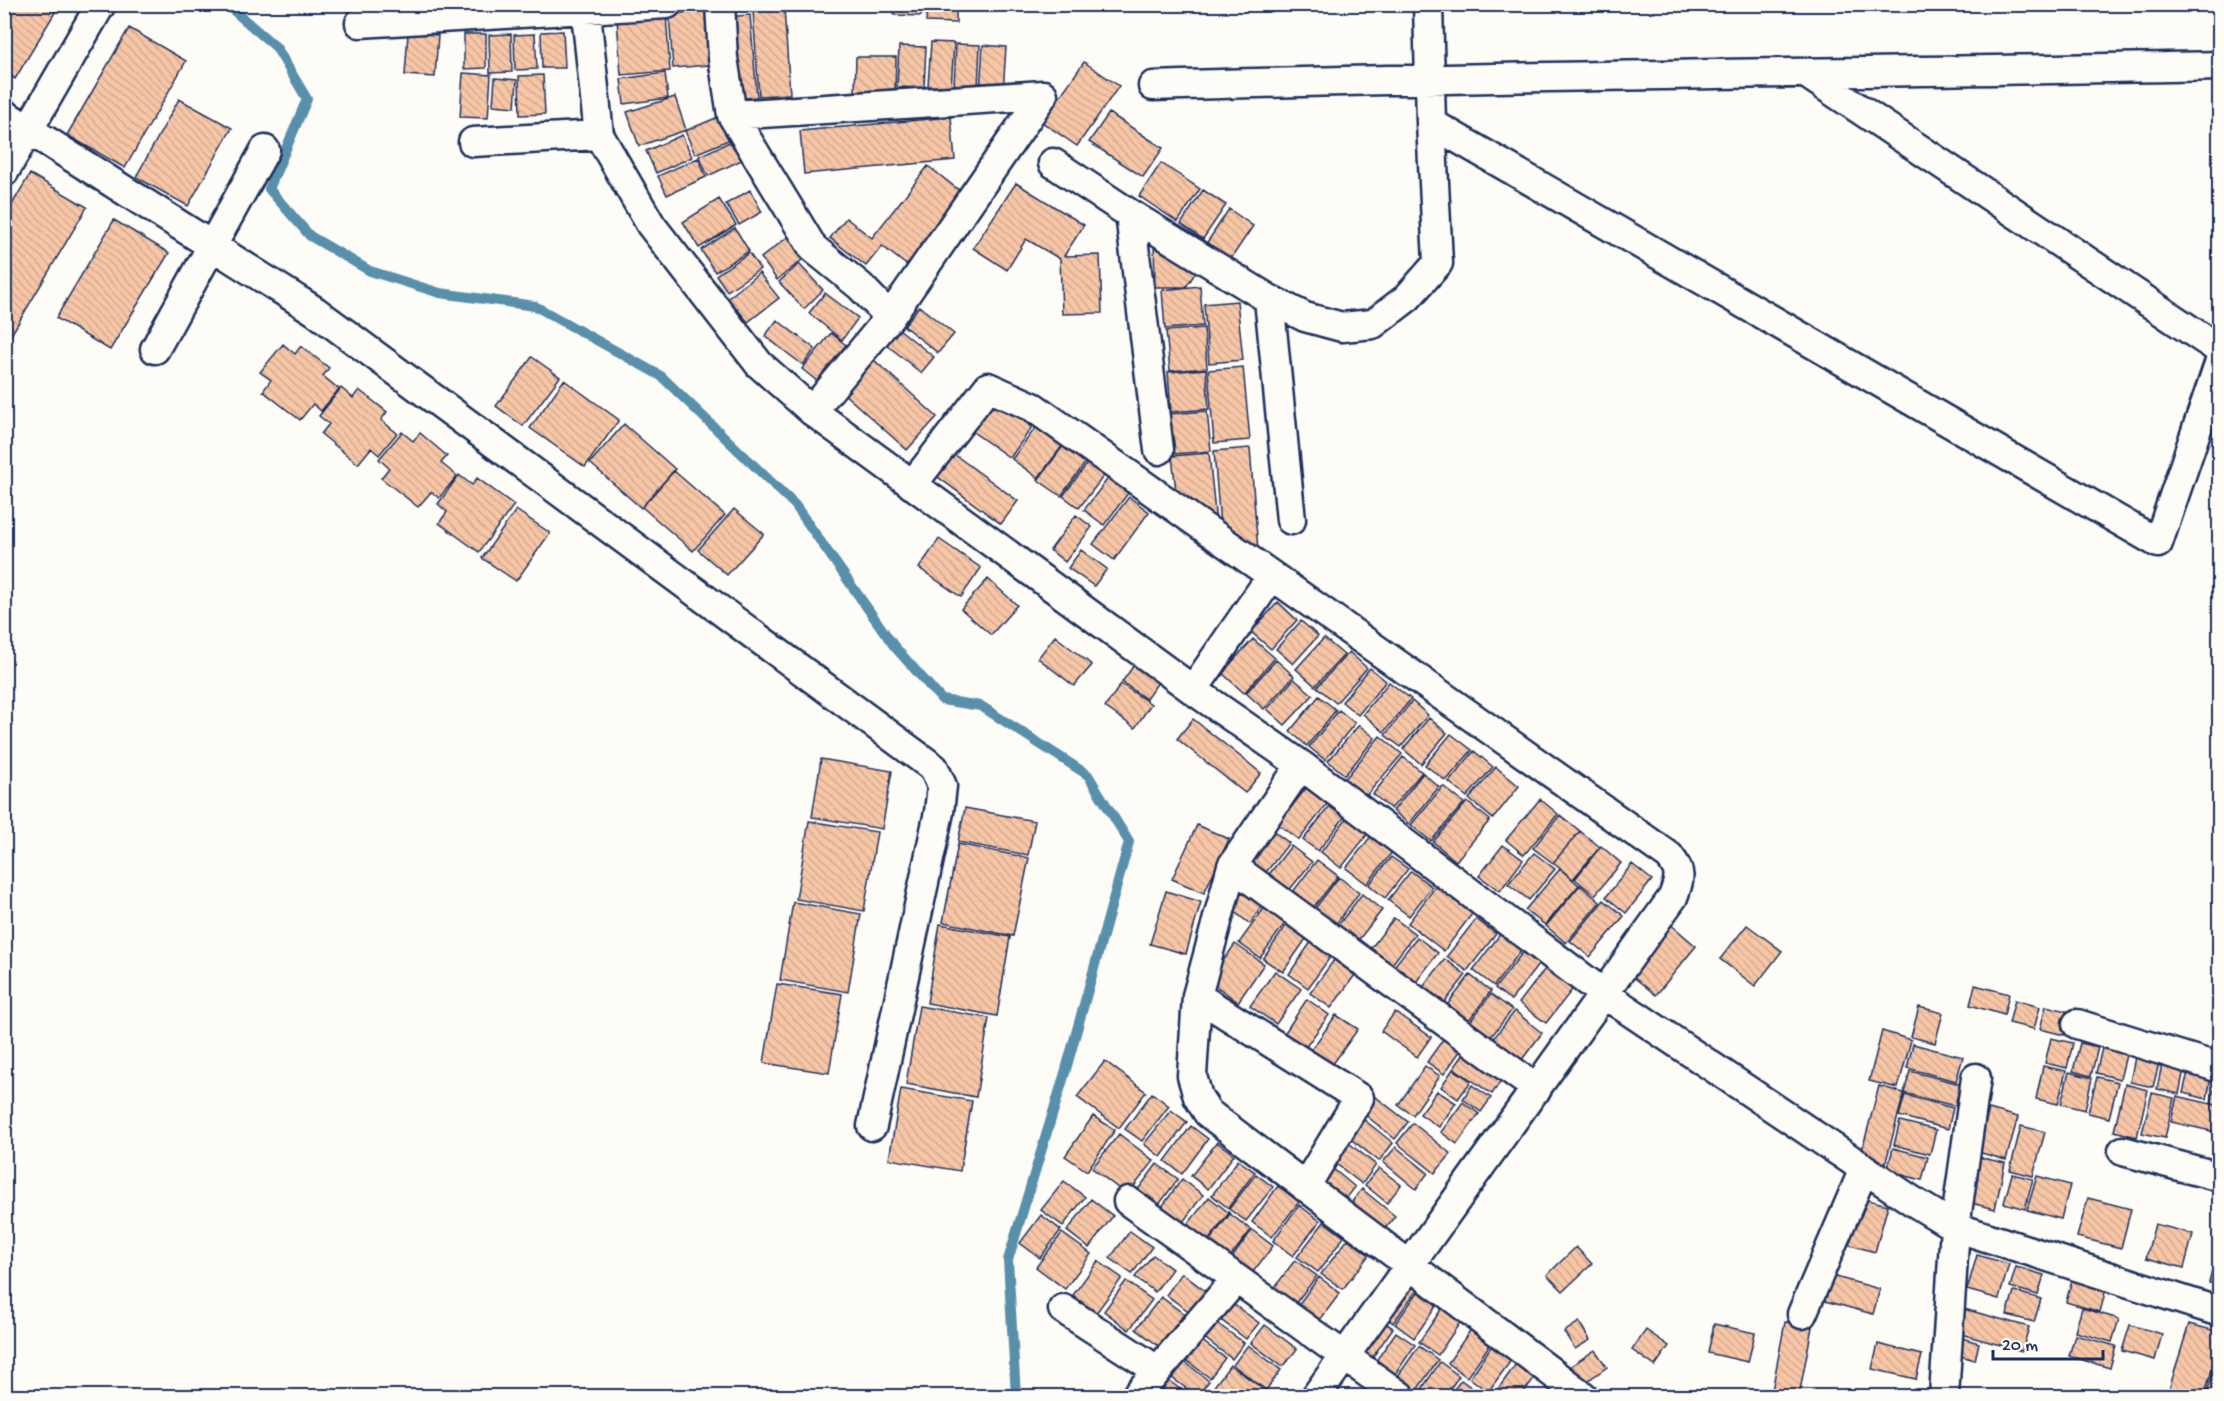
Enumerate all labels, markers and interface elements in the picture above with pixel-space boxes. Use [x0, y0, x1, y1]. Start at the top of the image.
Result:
scale bar [1993, 1323, 2102, 1361]
text: 20 m [2002, 1336, 2038, 1357]

